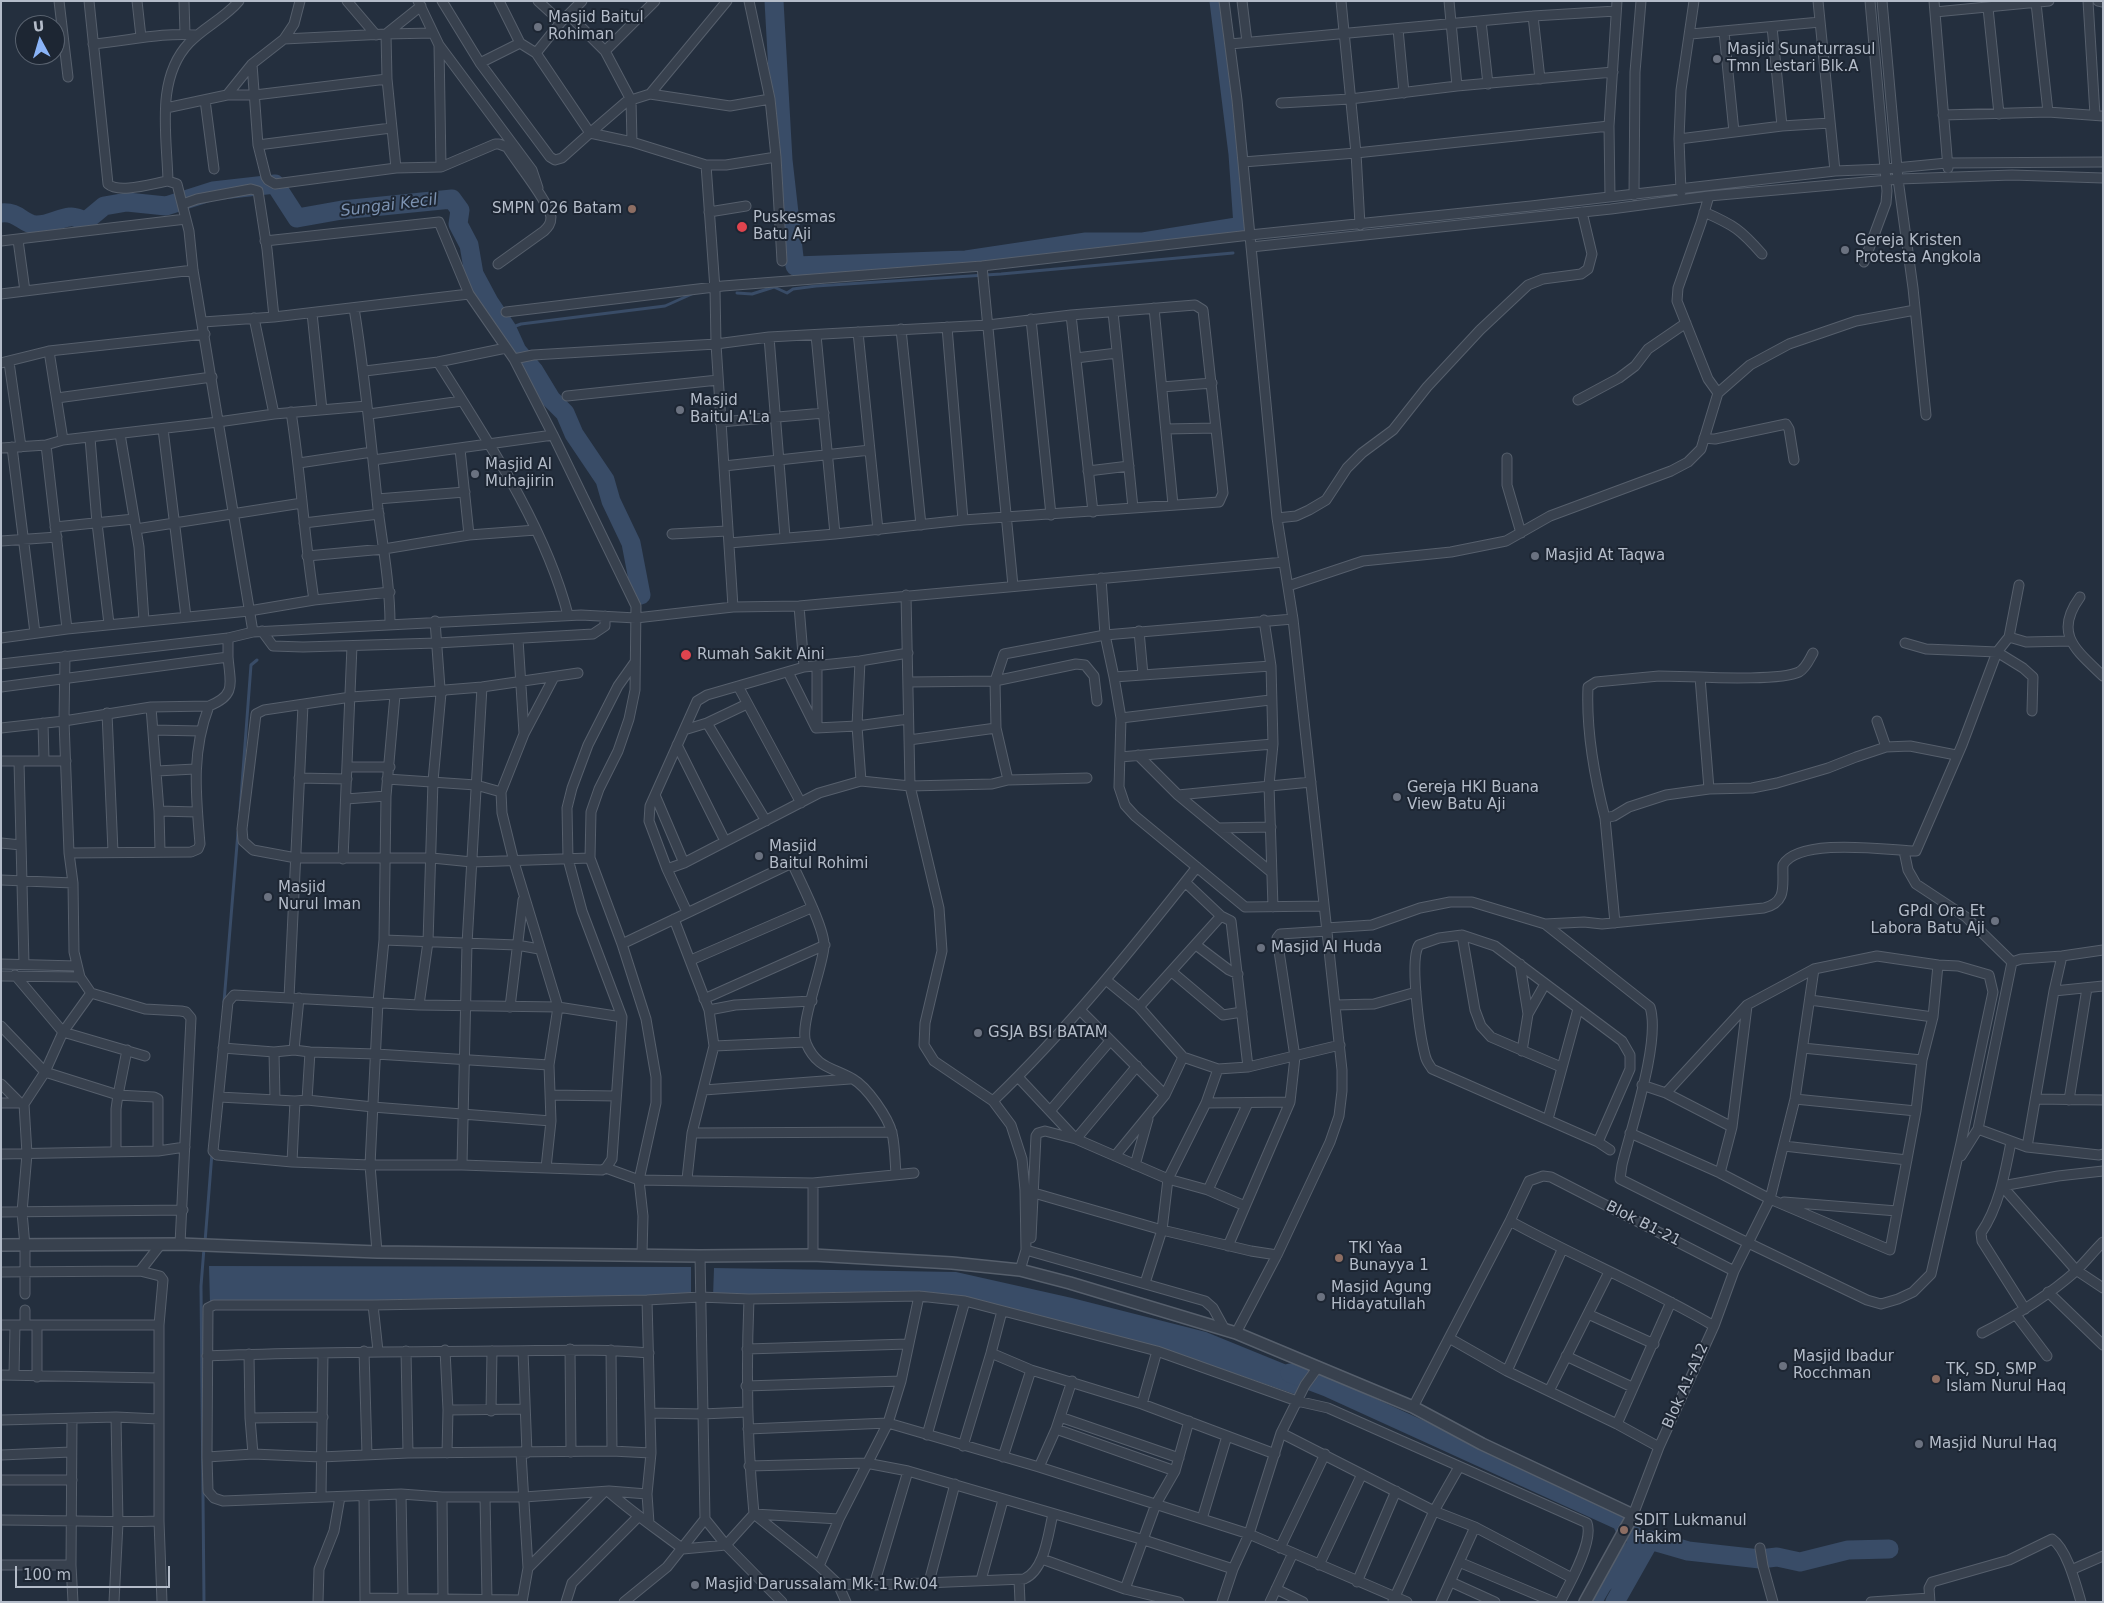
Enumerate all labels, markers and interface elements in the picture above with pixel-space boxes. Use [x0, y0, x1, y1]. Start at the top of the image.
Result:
place label: Masjid Baitul Rohiman [548, 9, 644, 44]
north arrow [15, 15, 65, 65]
text: U [32, 18, 45, 35]
marker: Masjid Baitul Rohiman [532, 21, 544, 33]
place label: Masjid Sunaturrasul Tmn Lestari Blk.A [1727, 41, 1875, 76]
marker: Masjid Sunaturrasul Tmn Lestari Blk.A [1711, 53, 1723, 65]
water label: Sungai Kecil [340, 191, 438, 221]
place label: SMPN 026 Batam [492, 200, 622, 218]
marker: SMPN 026 Batam [626, 203, 638, 215]
place label: Puskesmas Batu Aji [753, 209, 836, 244]
marker: Puskesmas Batu Aji [735, 220, 749, 234]
place label: Gereja Kristen Protesta Angkola [1855, 232, 1982, 267]
marker: Gereja Kristen Protesta Angkola [1839, 244, 1851, 256]
place label: Masjid Baitul A'La [690, 392, 770, 427]
marker: Masjid Baitul A'La [674, 404, 686, 416]
place label: Masjid Al Muhajirin [485, 456, 554, 491]
marker: Masjid Al Muhajirin [469, 468, 481, 480]
place label: Masjid At Taqwa [1545, 547, 1665, 565]
marker: Masjid At Taqwa [1529, 550, 1541, 562]
place label: Rumah Sakit Aini [697, 646, 825, 664]
marker: Rumah Sakit Aini [679, 648, 693, 662]
place label: Gereja HKI Buana View Batu Aji [1407, 779, 1539, 814]
marker: Gereja HKI Buana View Batu Aji [1391, 791, 1403, 803]
place label: Masjid Baitul Rohimi [769, 838, 868, 873]
marker: Masjid Baitul Rohimi [753, 850, 765, 862]
place label: Masjid Nurul Iman [278, 879, 361, 914]
marker: Masjid Nurul Iman [262, 891, 274, 903]
place label: GPdI Ora Et Labora Batu Aji [1870, 903, 1985, 938]
marker: GPdI Ora Et Labora Batu Aji [1989, 915, 2001, 927]
place label: Masjid Al Huda [1271, 939, 1382, 957]
marker: Masjid Al Huda [1255, 942, 1267, 954]
place label: GSJA BSI BATAM [988, 1024, 1108, 1042]
marker: GSJA BSI BATAM [972, 1027, 984, 1039]
street label: Blok B1-21 [1603, 1197, 1683, 1251]
place label: TKI Yaa Bunayya 1 [1349, 1240, 1429, 1275]
marker: TKI Yaa Bunayya 1 [1333, 1252, 1345, 1264]
place label: Masjid Agung Hidayatullah [1331, 1279, 1432, 1314]
marker: Masjid Agung Hidayatullah [1315, 1291, 1327, 1303]
street label: Blok A1-A12 [1659, 1341, 1713, 1431]
place label: Masjid Ibadur Rocchman [1793, 1348, 1894, 1383]
marker: Masjid Ibadur Rocchman [1777, 1360, 1789, 1372]
place label: TK, SD, SMP Islam Nurul Haq [1946, 1361, 2066, 1396]
marker: TK, SD, SMP Islam Nurul Haq [1930, 1373, 1942, 1385]
place label: Masjid Nurul Haq [1929, 1435, 2057, 1453]
marker: Masjid Nurul Haq [1913, 1438, 1925, 1450]
place label: SDIT Lukmanul Hakim [1634, 1512, 1747, 1547]
marker: SDIT Lukmanul Hakim [1618, 1524, 1630, 1536]
scale bar [18, 1556, 172, 1588]
text: 100 m [23, 1566, 71, 1584]
place label: Masjid Darussalam Mk-1 Rw.04 [705, 1576, 938, 1594]
marker: Masjid Darussalam Mk-1 Rw.04 [689, 1579, 701, 1591]

